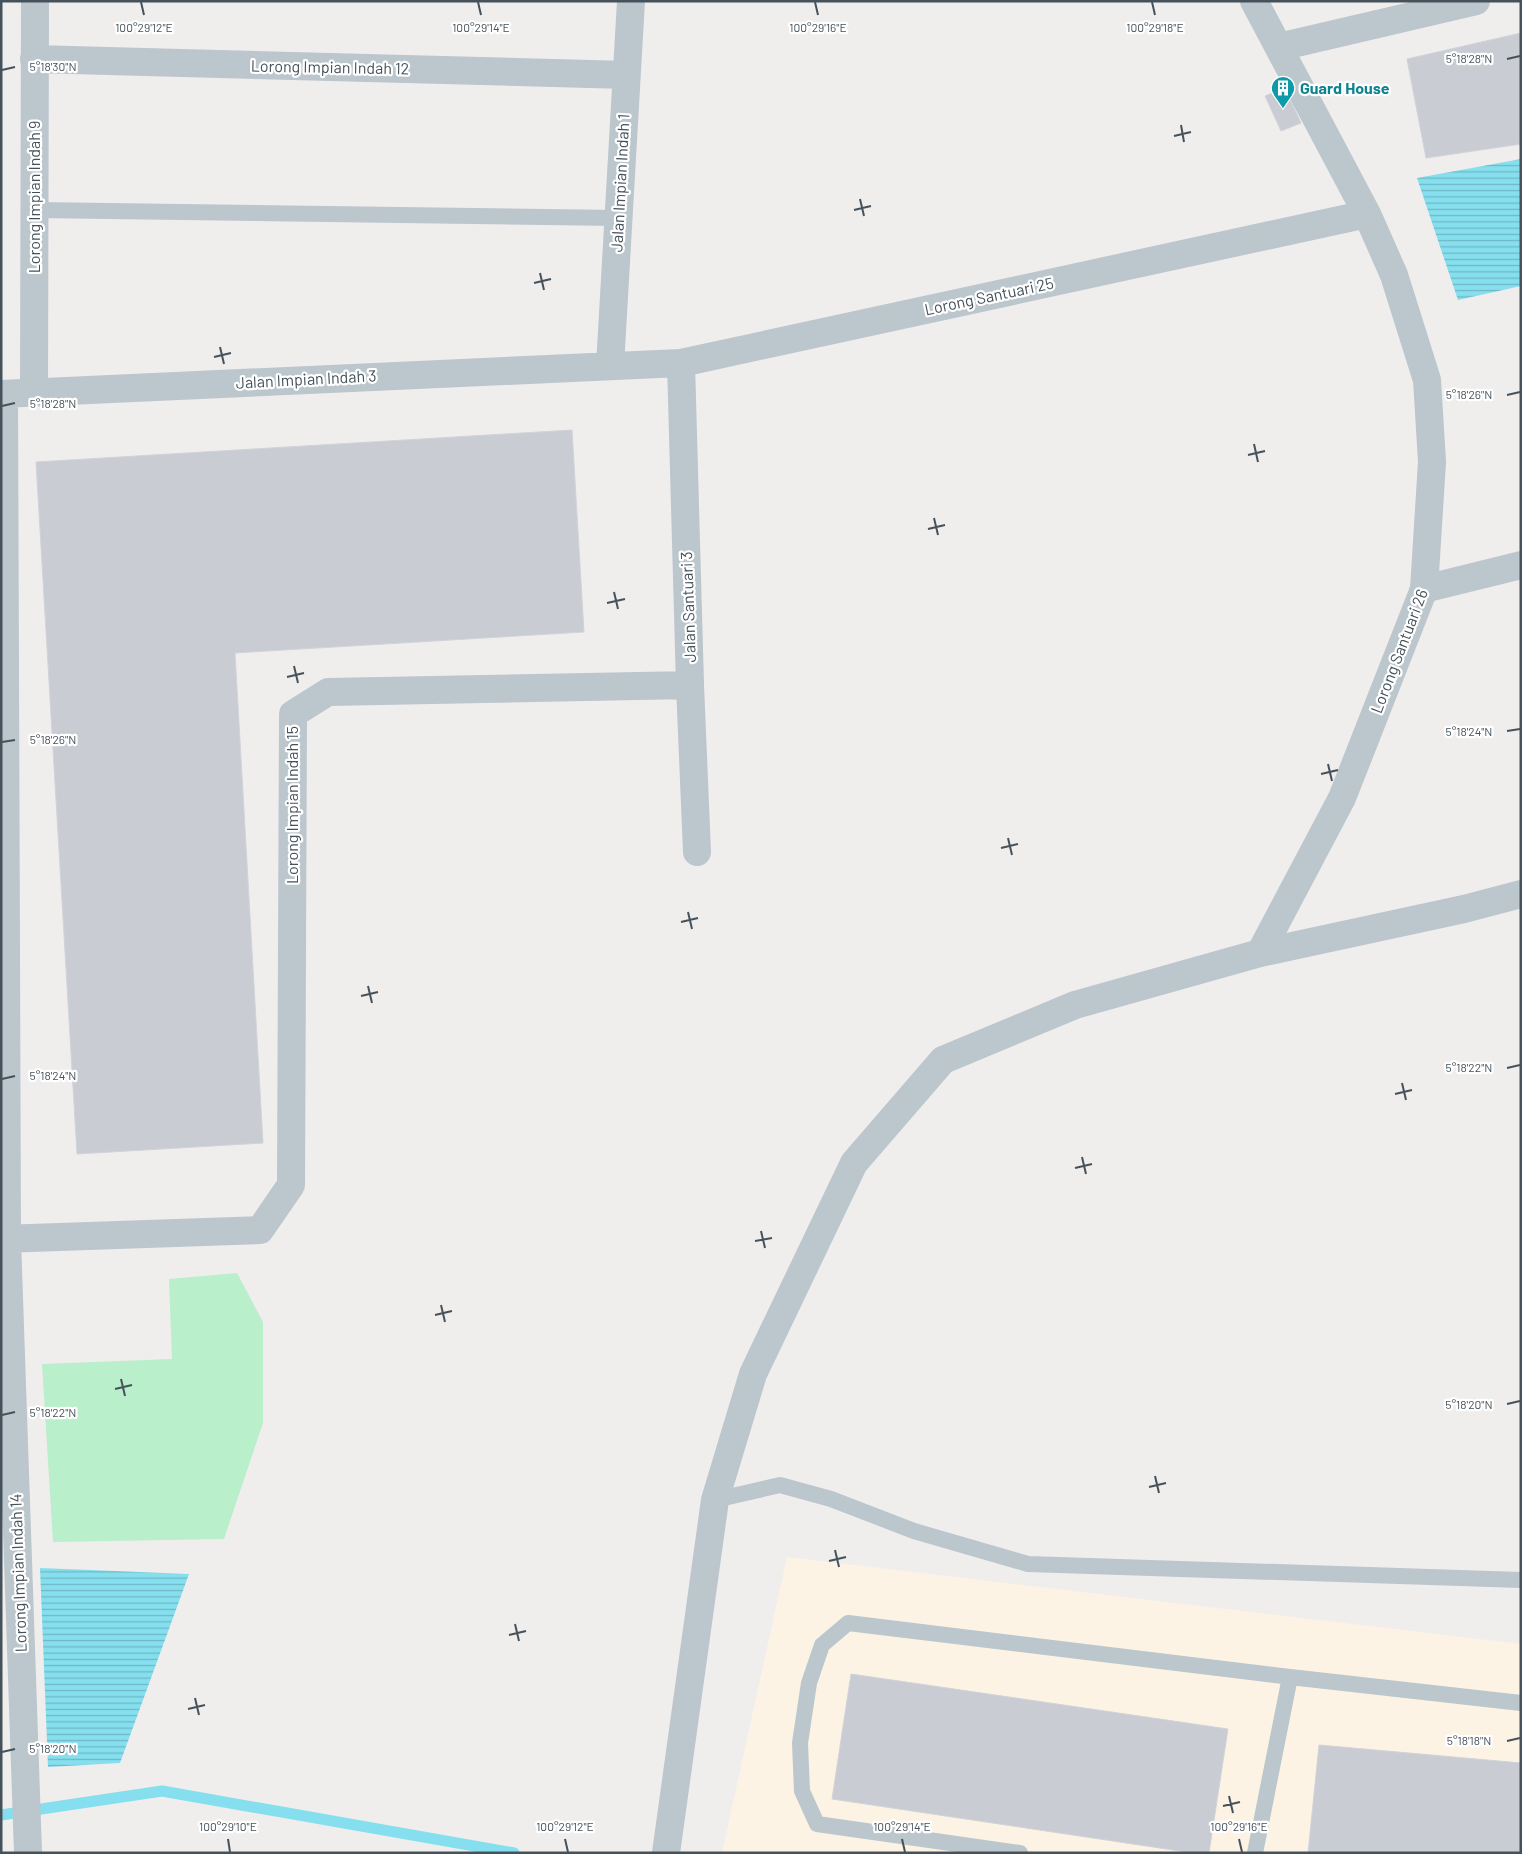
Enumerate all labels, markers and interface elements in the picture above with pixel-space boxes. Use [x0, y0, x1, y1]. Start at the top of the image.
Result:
text: 100°29'12"E [115, 20, 173, 34]
text: 100°29'14"E [452, 20, 510, 34]
text: 100°29'16"E [789, 20, 847, 34]
text: 100°29'18"E [1126, 20, 1184, 34]
text: 5°18'28"N [1446, 51, 1492, 65]
street label: Lorong Impian Indah 12 [251, 56, 409, 77]
text: 5°18'30"N [29, 59, 77, 73]
building icon: Guard House [1270, 75, 1296, 109]
place label: Guard House [1300, 78, 1390, 97]
street label: Jalan Impian Indah 1 [606, 113, 633, 253]
street label: Lorong Impian Indah 9 [24, 121, 43, 273]
street label: Lorong Santuari 25 [923, 273, 1055, 318]
street label: Jalan Impian Indah 3 [235, 365, 377, 392]
text: 5°18'26"N [1446, 387, 1492, 401]
text: 5°18'28"N [30, 396, 76, 410]
street label: Jalan Santuari 3 [676, 551, 699, 663]
street label: Lorong Santuari 26 [1366, 586, 1431, 715]
text: 5°18'24"N [1446, 724, 1492, 738]
street label: Lorong Impian Indah 15 [282, 726, 301, 884]
text: 5°18'26"N [30, 732, 76, 746]
text: 5°18'22"N [1446, 1060, 1492, 1074]
text: 5°18'24"N [30, 1068, 76, 1082]
text: 5°18'20"N [1445, 1397, 1493, 1411]
text: 5°18'22"N [30, 1405, 76, 1419]
street label: Lorong Impian Indah 14 [5, 1493, 30, 1653]
text: 5°18'18"N [1447, 1733, 1491, 1747]
text: 5°18'20"N [29, 1741, 77, 1755]
text: 100°29'10"E [199, 1819, 257, 1833]
text: 100°29'12"E [536, 1819, 594, 1833]
text: 100°29'14"E [873, 1819, 931, 1833]
text: 100°29'16"E [1210, 1819, 1268, 1833]

